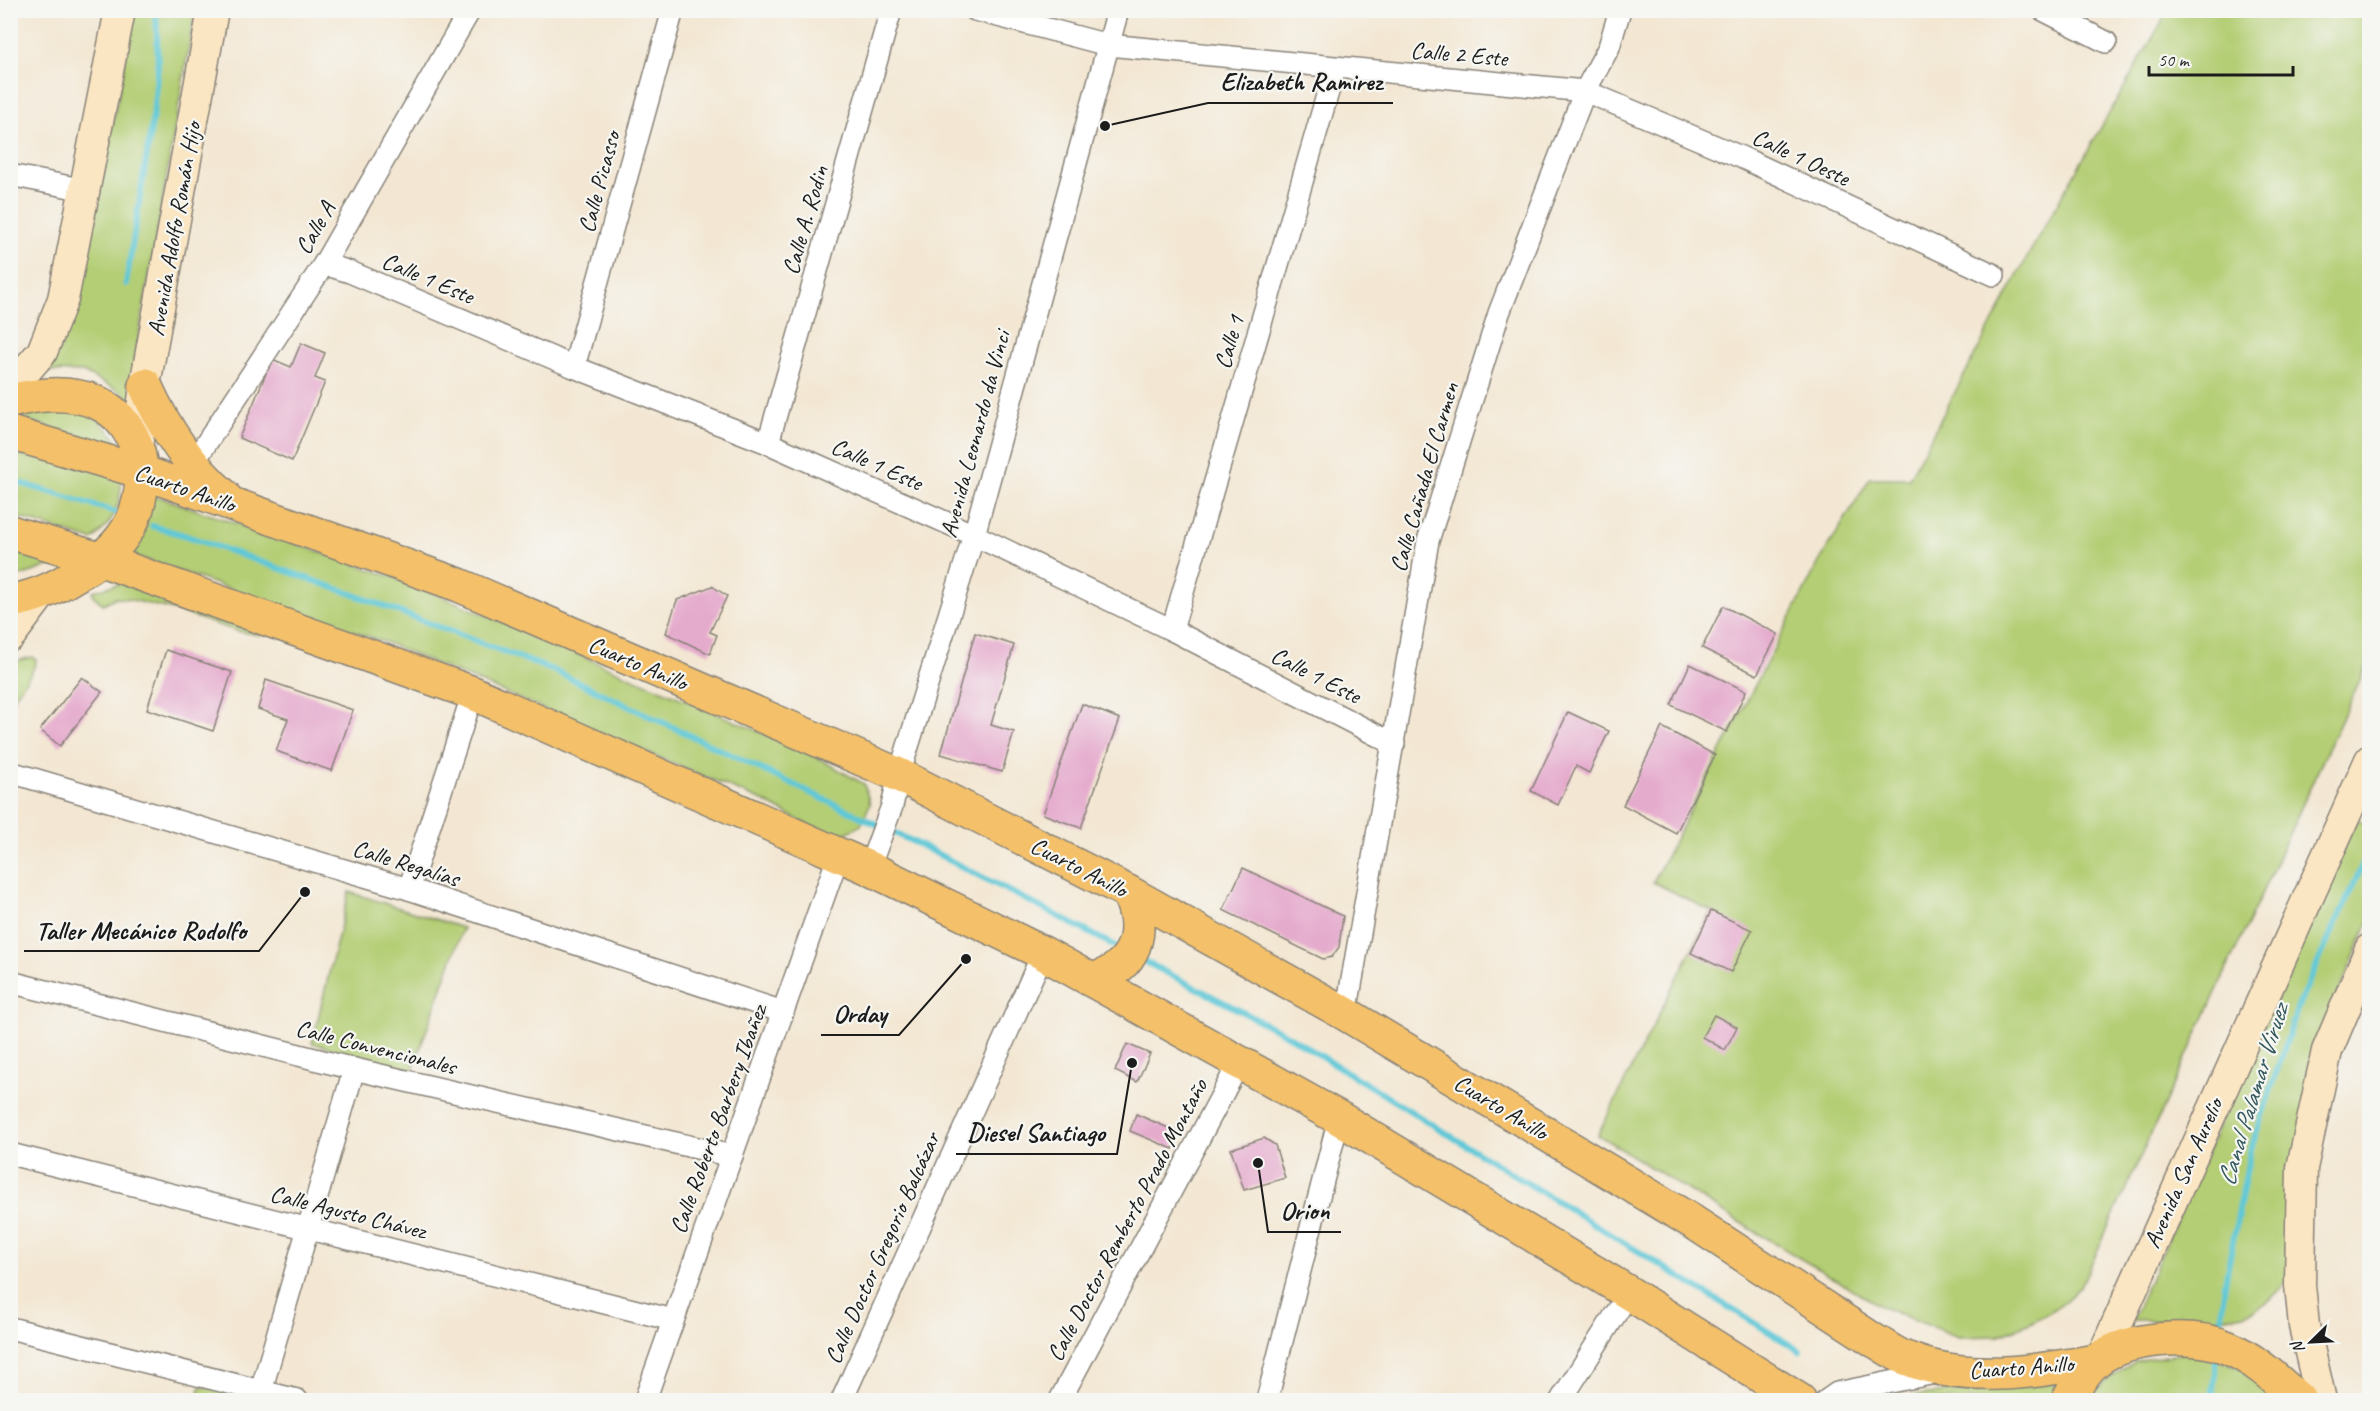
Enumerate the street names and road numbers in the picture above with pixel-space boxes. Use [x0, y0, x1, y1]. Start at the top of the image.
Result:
street label: Calle 2 Este [1409, 35, 1511, 73]
street label: Avenida Adolfo Román Hijo [140, 117, 208, 338]
street label: Calle 1 Oeste [1748, 121, 1856, 193]
street label: Calle Picasso [571, 126, 628, 236]
street label: Calle A. Rodin [775, 162, 835, 278]
street label: Calle A [288, 196, 342, 260]
street label: Calle 1 Este [378, 245, 480, 312]
street label: Calle 1 [1207, 311, 1251, 372]
street label: Avenida Leonardo da Vinci [933, 325, 1018, 541]
street label: Calle Cañada El Carmen [1383, 379, 1465, 575]
street label: Calle 1 Este [827, 431, 929, 498]
street label: Cuarto Anillo [131, 457, 242, 520]
street label: Cuarto Anillo [584, 629, 694, 698]
street label: Calle 1 Este [1266, 640, 1368, 711]
street label: Cuarto Anillo [1026, 830, 1135, 905]
street label: Calle Regalías [349, 833, 465, 894]
street label: Calle Roberto Barbery Ibañez [663, 998, 774, 1237]
street label: Calle Convencionales [293, 1013, 461, 1082]
street label: Cuarto Anillo [1449, 1067, 1556, 1148]
street label: Calle Doctor Remberto Prado Montaño [1040, 1072, 1215, 1366]
street label: Avenida San Aurelio [2137, 1091, 2230, 1253]
street label: Calle Doctor Gregorio Balcázar [817, 1125, 948, 1368]
street label: Calle Agusto Chávez [267, 1178, 431, 1246]
street label: Cuarto Anillo [1968, 1348, 2077, 1386]

